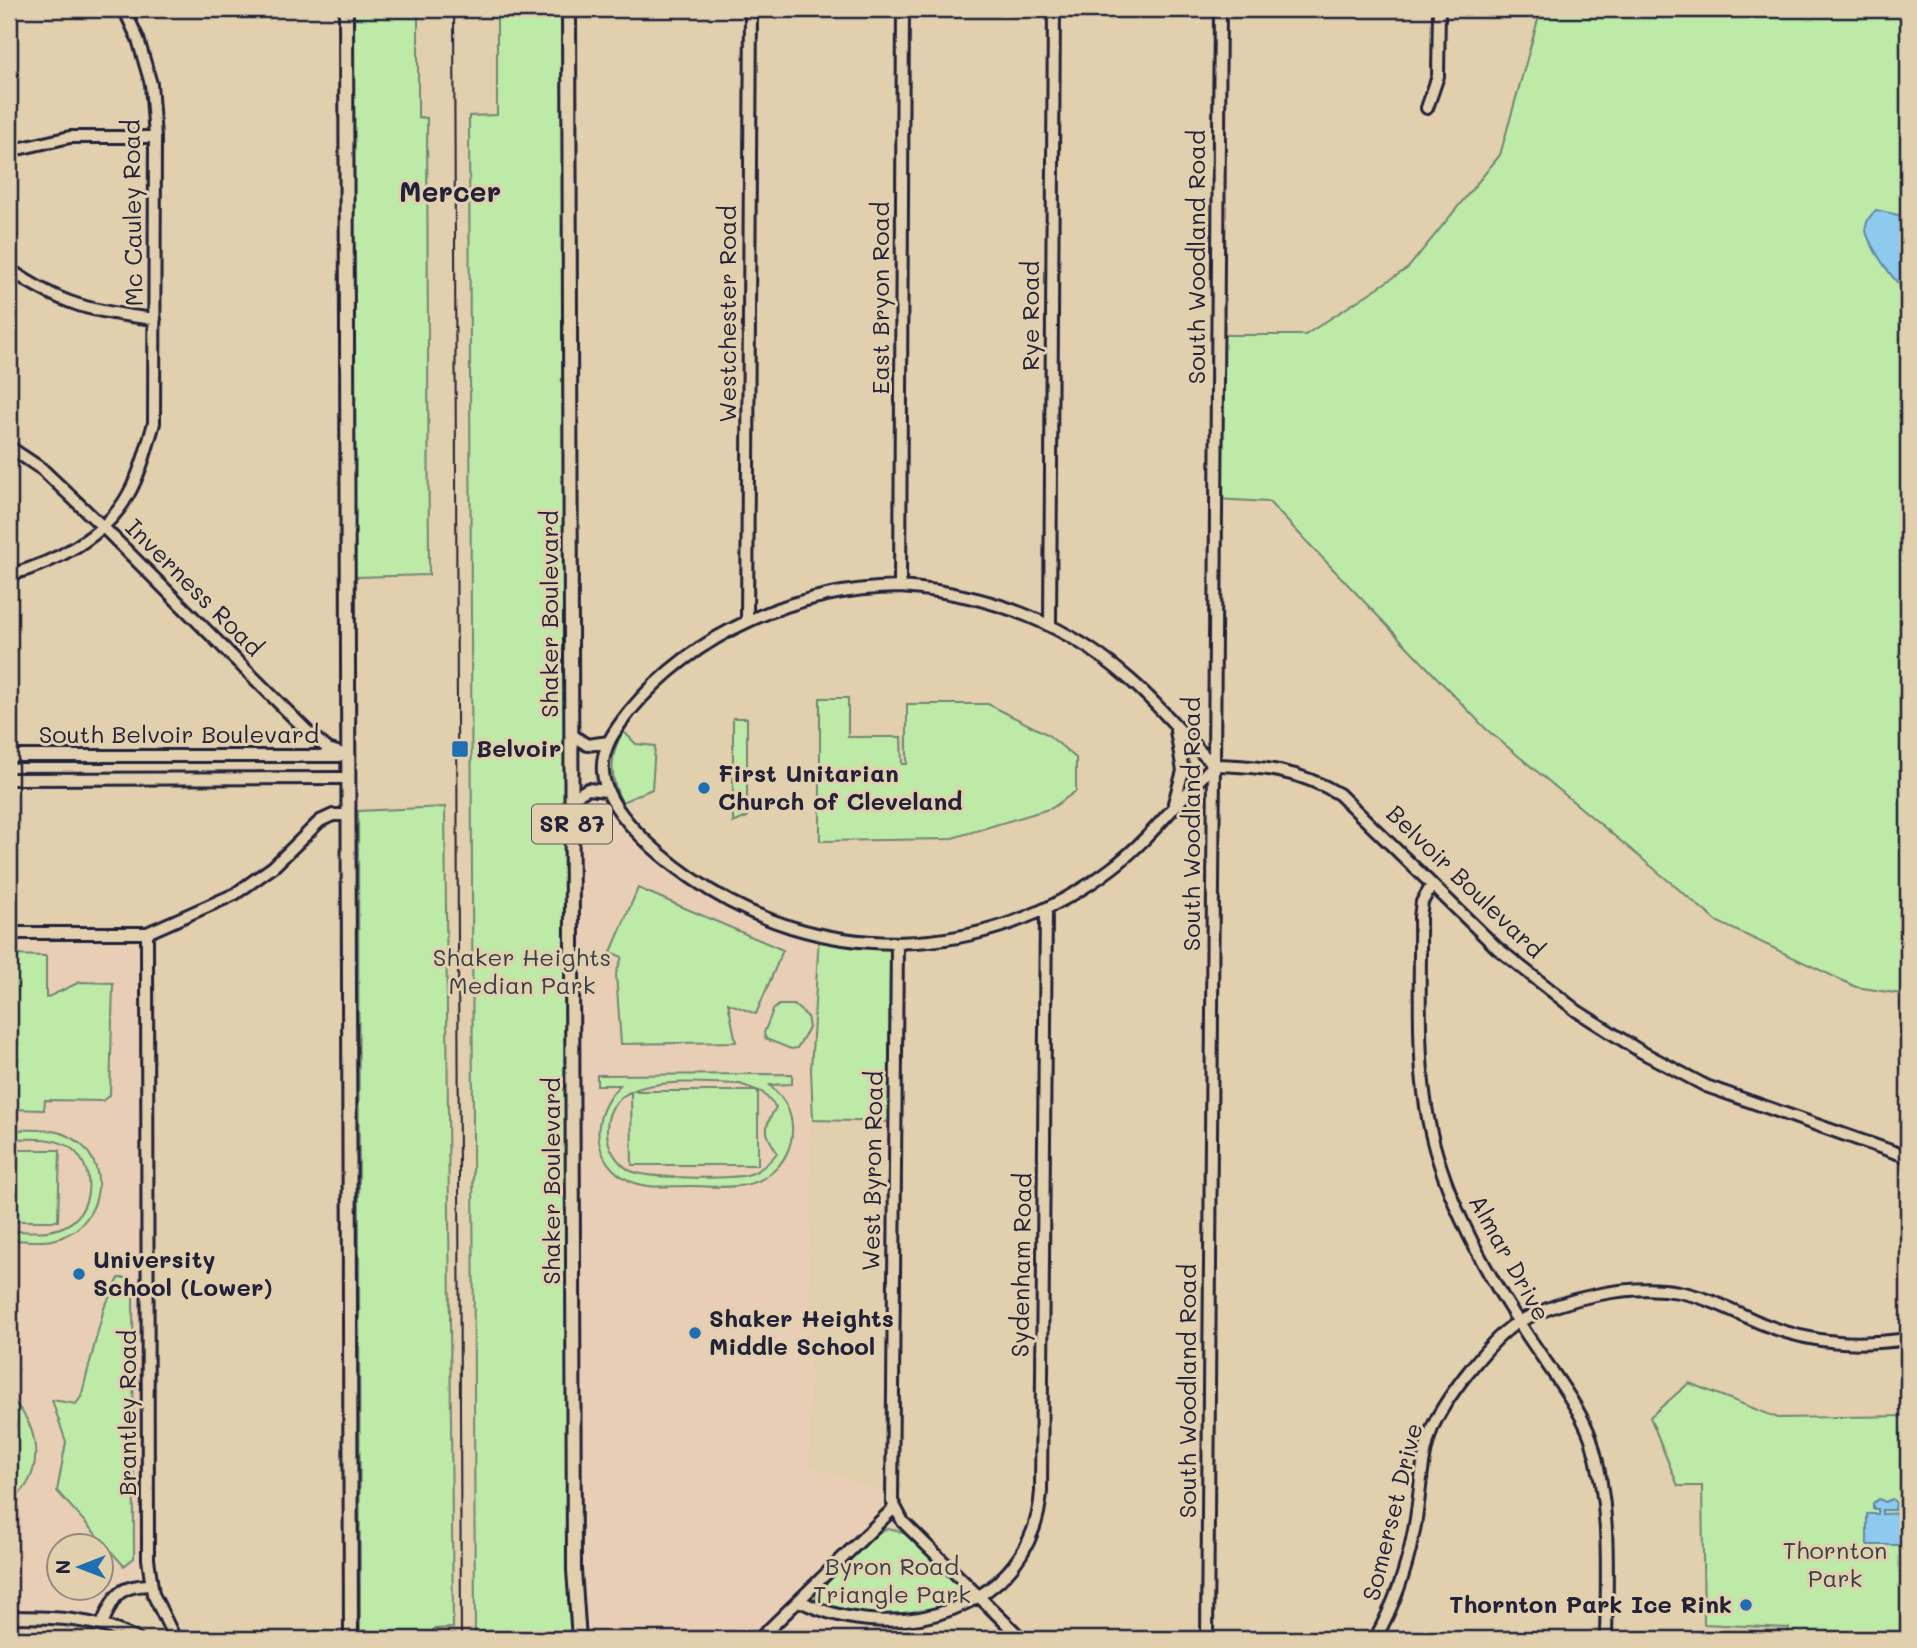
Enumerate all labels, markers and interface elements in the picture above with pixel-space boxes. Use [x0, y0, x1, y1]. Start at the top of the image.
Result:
street label: Mc Cauley Road [114, 119, 149, 307]
street label: South Woodland Road [1180, 130, 1211, 384]
district label: Mercer [399, 173, 501, 209]
street label: East Bryon Road [864, 201, 895, 395]
street label: Westchester Road [711, 205, 742, 423]
street label: Rye Road [1014, 261, 1045, 371]
street label: Shaker Boulevard [533, 510, 564, 718]
street label: Inverness Road [120, 512, 270, 662]
street label: South Woodland Road [1175, 697, 1206, 951]
street label: South Belvoir Boulevard [39, 718, 319, 749]
place label: Belvoir [476, 732, 561, 763]
marker: Belvoir [450, 739, 470, 759]
place label: First Unitarian Church of Cleveland [718, 757, 963, 816]
marker: First Unitarian Church of Cleveland [696, 780, 712, 796]
street label: Belvoir Boulevard [1381, 798, 1552, 964]
road number: SR 87 [532, 804, 612, 844]
park label: Shaker Heights Median Park [433, 941, 611, 1000]
street label: West Byron Road [854, 1071, 889, 1271]
street label: Shaker Boulevard [535, 1077, 566, 1285]
street label: Sydenham Road [1003, 1172, 1038, 1357]
street label: Almar Drive [1463, 1189, 1558, 1326]
place label: University School (Lower) [93, 1243, 272, 1302]
street label: South Woodland Road [1171, 1264, 1202, 1518]
marker: University School (Lower) [71, 1266, 87, 1282]
place label: Shaker Heights Middle School [709, 1302, 894, 1361]
marker: Shaker Heights Middle School [687, 1325, 703, 1341]
street label: Brantley Road [111, 1330, 142, 1496]
street label: Somerset Drive [1354, 1420, 1429, 1604]
north arrow [46, 1532, 116, 1602]
park label: Thornton Park [1783, 1534, 1887, 1593]
park label: Byron Road Triangle Park [813, 1550, 971, 1609]
text: N [50, 1560, 75, 1574]
place label: Thornton Park Ice Rink [1449, 1588, 1732, 1619]
marker: Thornton Park Ice Rink [1738, 1597, 1754, 1613]

